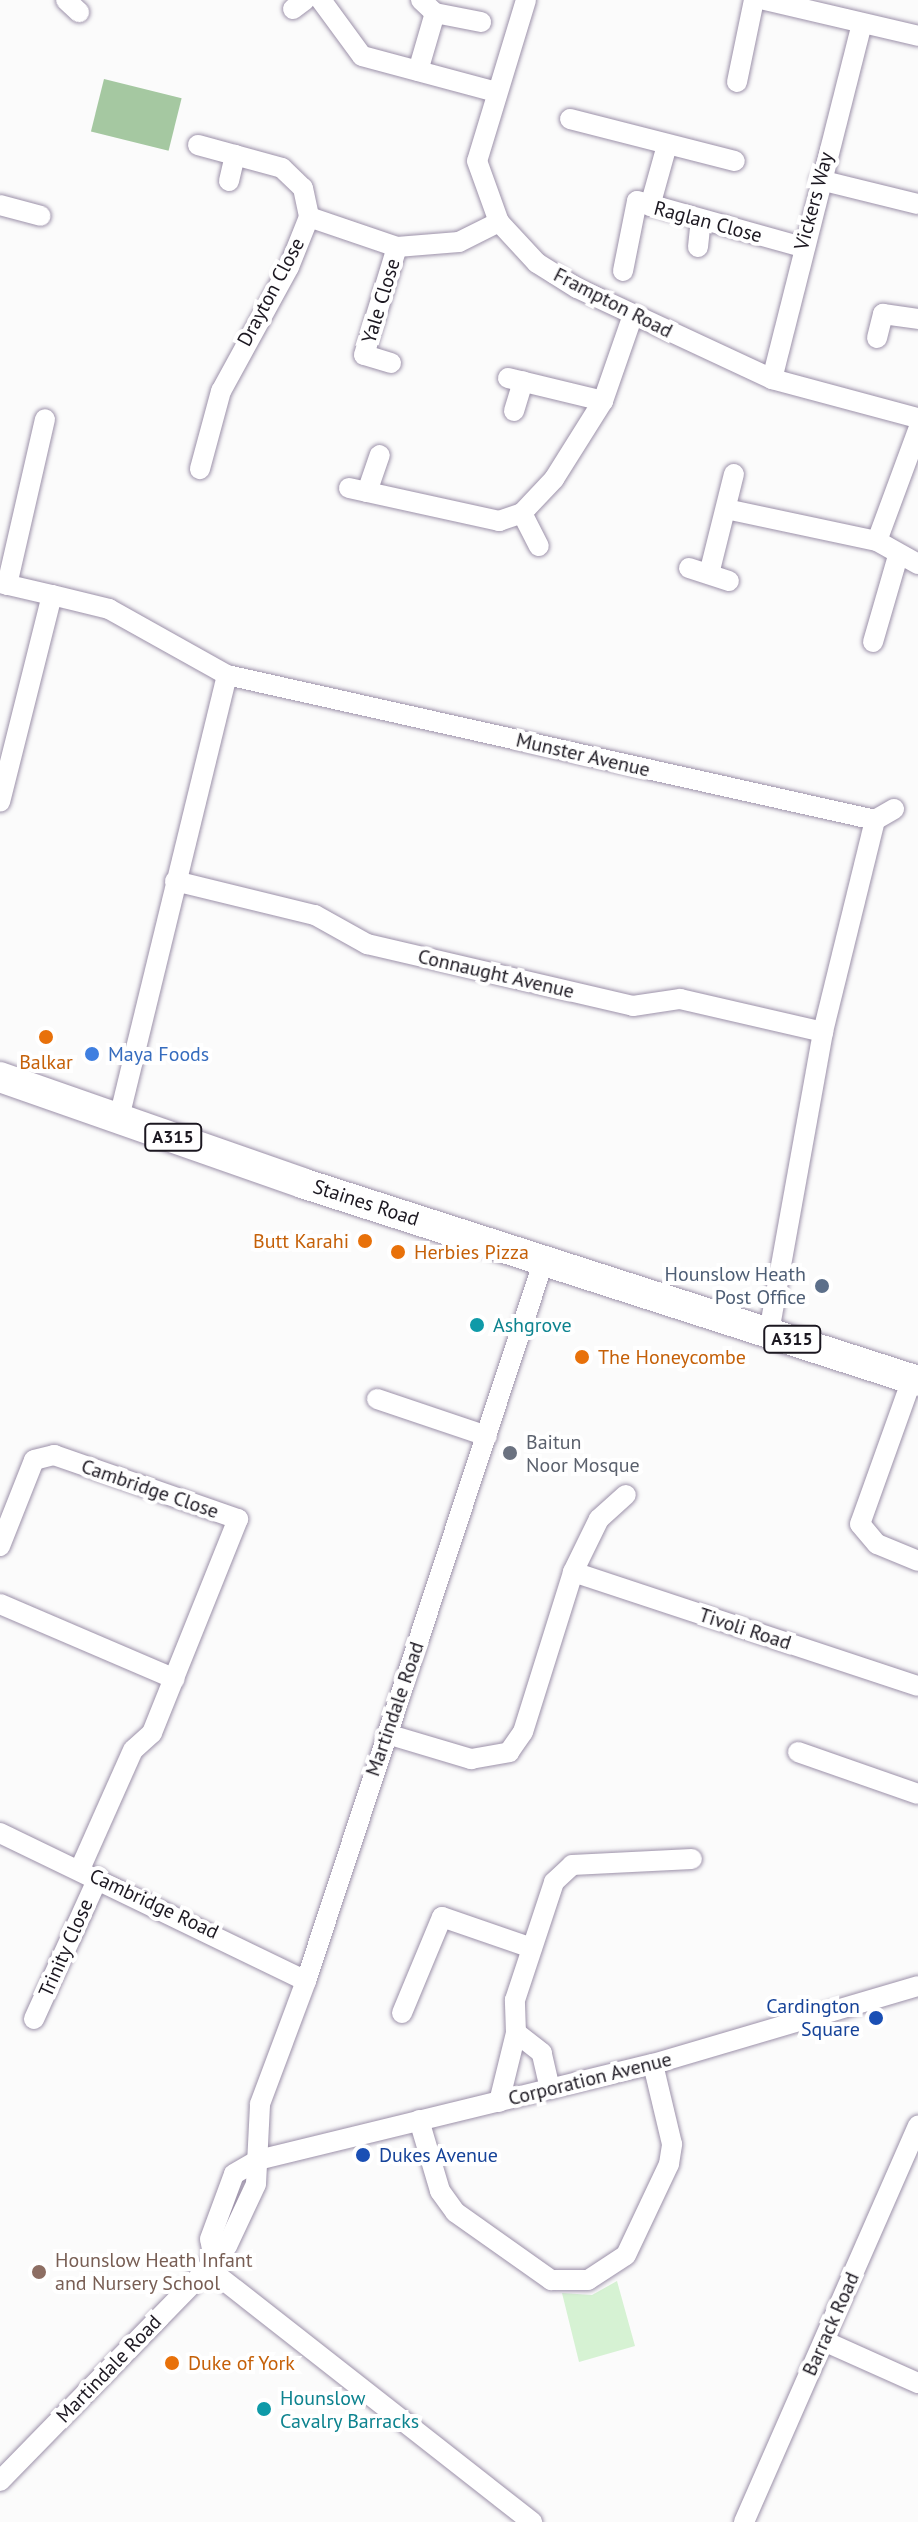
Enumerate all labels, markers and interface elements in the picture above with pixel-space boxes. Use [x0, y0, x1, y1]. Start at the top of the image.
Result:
street label: Vickers Way [789, 149, 839, 253]
street label: Raglan Close [651, 196, 765, 248]
street label: Drayton Close [232, 234, 310, 350]
street label: Yale Close [357, 256, 405, 346]
street label: Frampton Road [550, 263, 676, 343]
street label: Munster Avenue [513, 728, 653, 782]
street label: Connaught Avenue [415, 944, 577, 1004]
marker: Balkar [37, 1028, 55, 1046]
place label: Maya Foods [108, 1042, 209, 1066]
marker: Maya Foods [83, 1045, 101, 1063]
place label: Balkar [19, 1050, 73, 1074]
road number: A315 [143, 1123, 203, 1151]
street label: Staines Road [310, 1175, 422, 1231]
place label: Butt Karahi [253, 1229, 349, 1253]
marker: Butt Karahi [356, 1232, 374, 1250]
place label: Herbies Pizza [414, 1240, 529, 1264]
marker: Herbies Pizza [389, 1243, 407, 1261]
place label: Hounslow Heath Post Office [664, 1262, 806, 1309]
marker: Hounslow Heath Post Office [813, 1277, 831, 1295]
place label: Ashgrove [493, 1313, 572, 1337]
marker: Ashgrove [468, 1316, 486, 1334]
road number: A315 [762, 1325, 822, 1353]
place label: The Honeycombe [598, 1345, 746, 1369]
marker: The Honeycombe [573, 1348, 591, 1366]
place label: Baitun Noor Mosque [526, 1430, 640, 1477]
marker: Baitun Noor Mosque [501, 1444, 519, 1462]
street label: Cambridge Close [78, 1454, 222, 1524]
street label: Tivoli Road [696, 1603, 794, 1655]
street label: Martindale Road [361, 1639, 429, 1779]
street label: Cambridge Road [86, 1864, 222, 1944]
street label: Trinity Close [34, 1895, 98, 2001]
place label: Cardington Square [766, 1994, 860, 2041]
marker: Cardington Square [867, 2009, 885, 2027]
street label: Corporation Avenue [506, 2047, 674, 2111]
place label: Dukes Avenue [379, 2143, 499, 2167]
marker: Dukes Avenue [354, 2146, 372, 2164]
place label: Hounslow Heath Infant and Nursery School [55, 2248, 253, 2295]
marker: Hounslow Heath Infant and Nursery School [30, 2263, 48, 2281]
street label: Barrack Road [797, 2268, 865, 2380]
street label: Martindale Road [52, 2310, 166, 2428]
place label: Duke of York [188, 2351, 295, 2375]
marker: Duke of York [163, 2354, 181, 2372]
place label: Hounslow Cavalry Barracks [280, 2386, 420, 2433]
marker: Hounslow Cavalry Barracks [255, 2400, 273, 2418]

